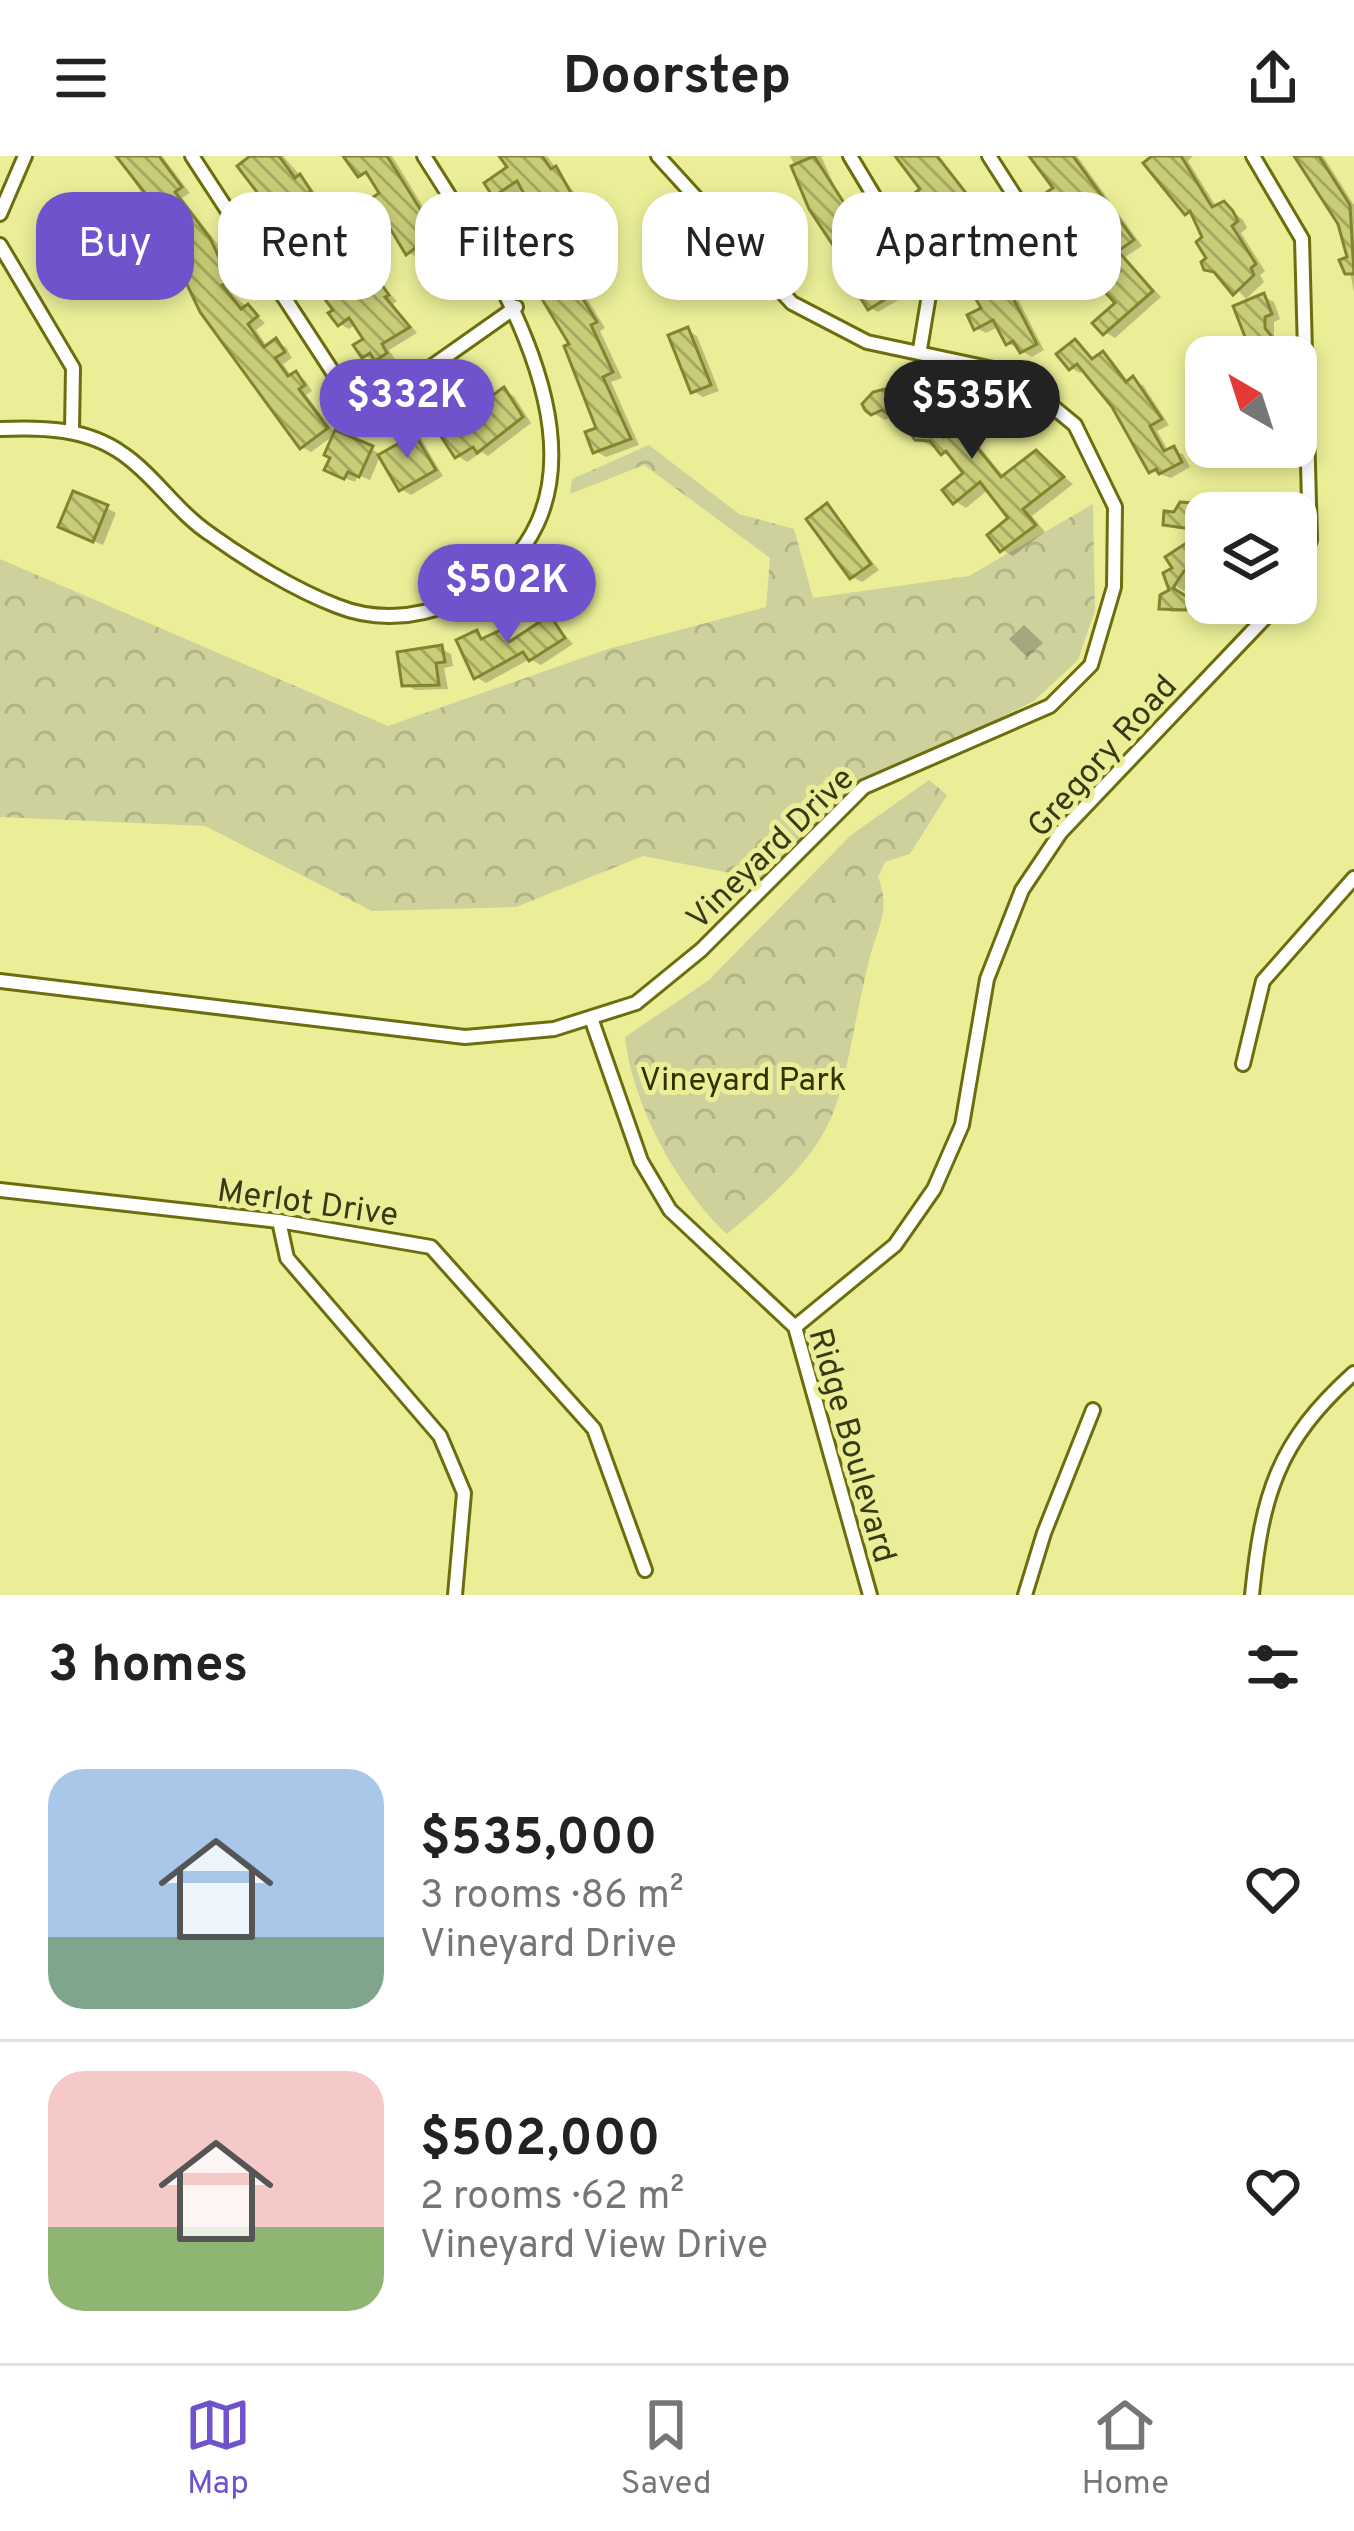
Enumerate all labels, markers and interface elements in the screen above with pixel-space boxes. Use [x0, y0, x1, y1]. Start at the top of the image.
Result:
text: Doorstep [563, 44, 791, 113]
icon: menu [48, 45, 114, 111]
icon: share [1240, 45, 1306, 111]
chip: Buy [36, 192, 194, 300]
chip: Rent [218, 192, 391, 300]
chip: Filters [415, 192, 618, 300]
chip: New [642, 192, 808, 300]
chip: Apartment [832, 192, 1121, 300]
north arrow [1185, 336, 1317, 468]
map controls [1185, 336, 1317, 624]
pin: $332K [323, 359, 491, 461]
pin: $535K [888, 360, 1056, 462]
text: $332K [347, 373, 467, 422]
text: $535K [911, 374, 1033, 423]
button: layers [1185, 492, 1317, 624]
pin: $502K [423, 544, 591, 646]
text: $502K [445, 558, 569, 607]
street label: Gregory Road [1020, 668, 1188, 848]
street label: Vineyard Drive [679, 759, 864, 940]
park label: Vineyard Park [639, 1061, 847, 1103]
street label: Merlot Drive [214, 1171, 401, 1238]
street label: Ridge Boulevard [797, 1324, 904, 1568]
icon: filters [1240, 1634, 1306, 1700]
text: 3 homes [48, 1635, 248, 1700]
text: $535,000 [420, 1808, 657, 1873]
icon: home [144, 1817, 288, 1961]
icon: heart [1240, 1856, 1306, 1922]
text: 3 rooms · 86 m² [420, 1873, 684, 1922]
text: Vineyard Drive [420, 1922, 677, 1971]
text: $502,000 [420, 2109, 660, 2174]
icon: home [144, 2119, 288, 2263]
icon: heart [1240, 2158, 1306, 2224]
text: 2 rooms · 62 m² [420, 2174, 684, 2223]
text: Vineyard View Drive [420, 2223, 768, 2272]
tab: Map [185, 2392, 251, 2506]
tab: Saved [621, 2392, 712, 2506]
tab: Home [1081, 2392, 1169, 2506]

